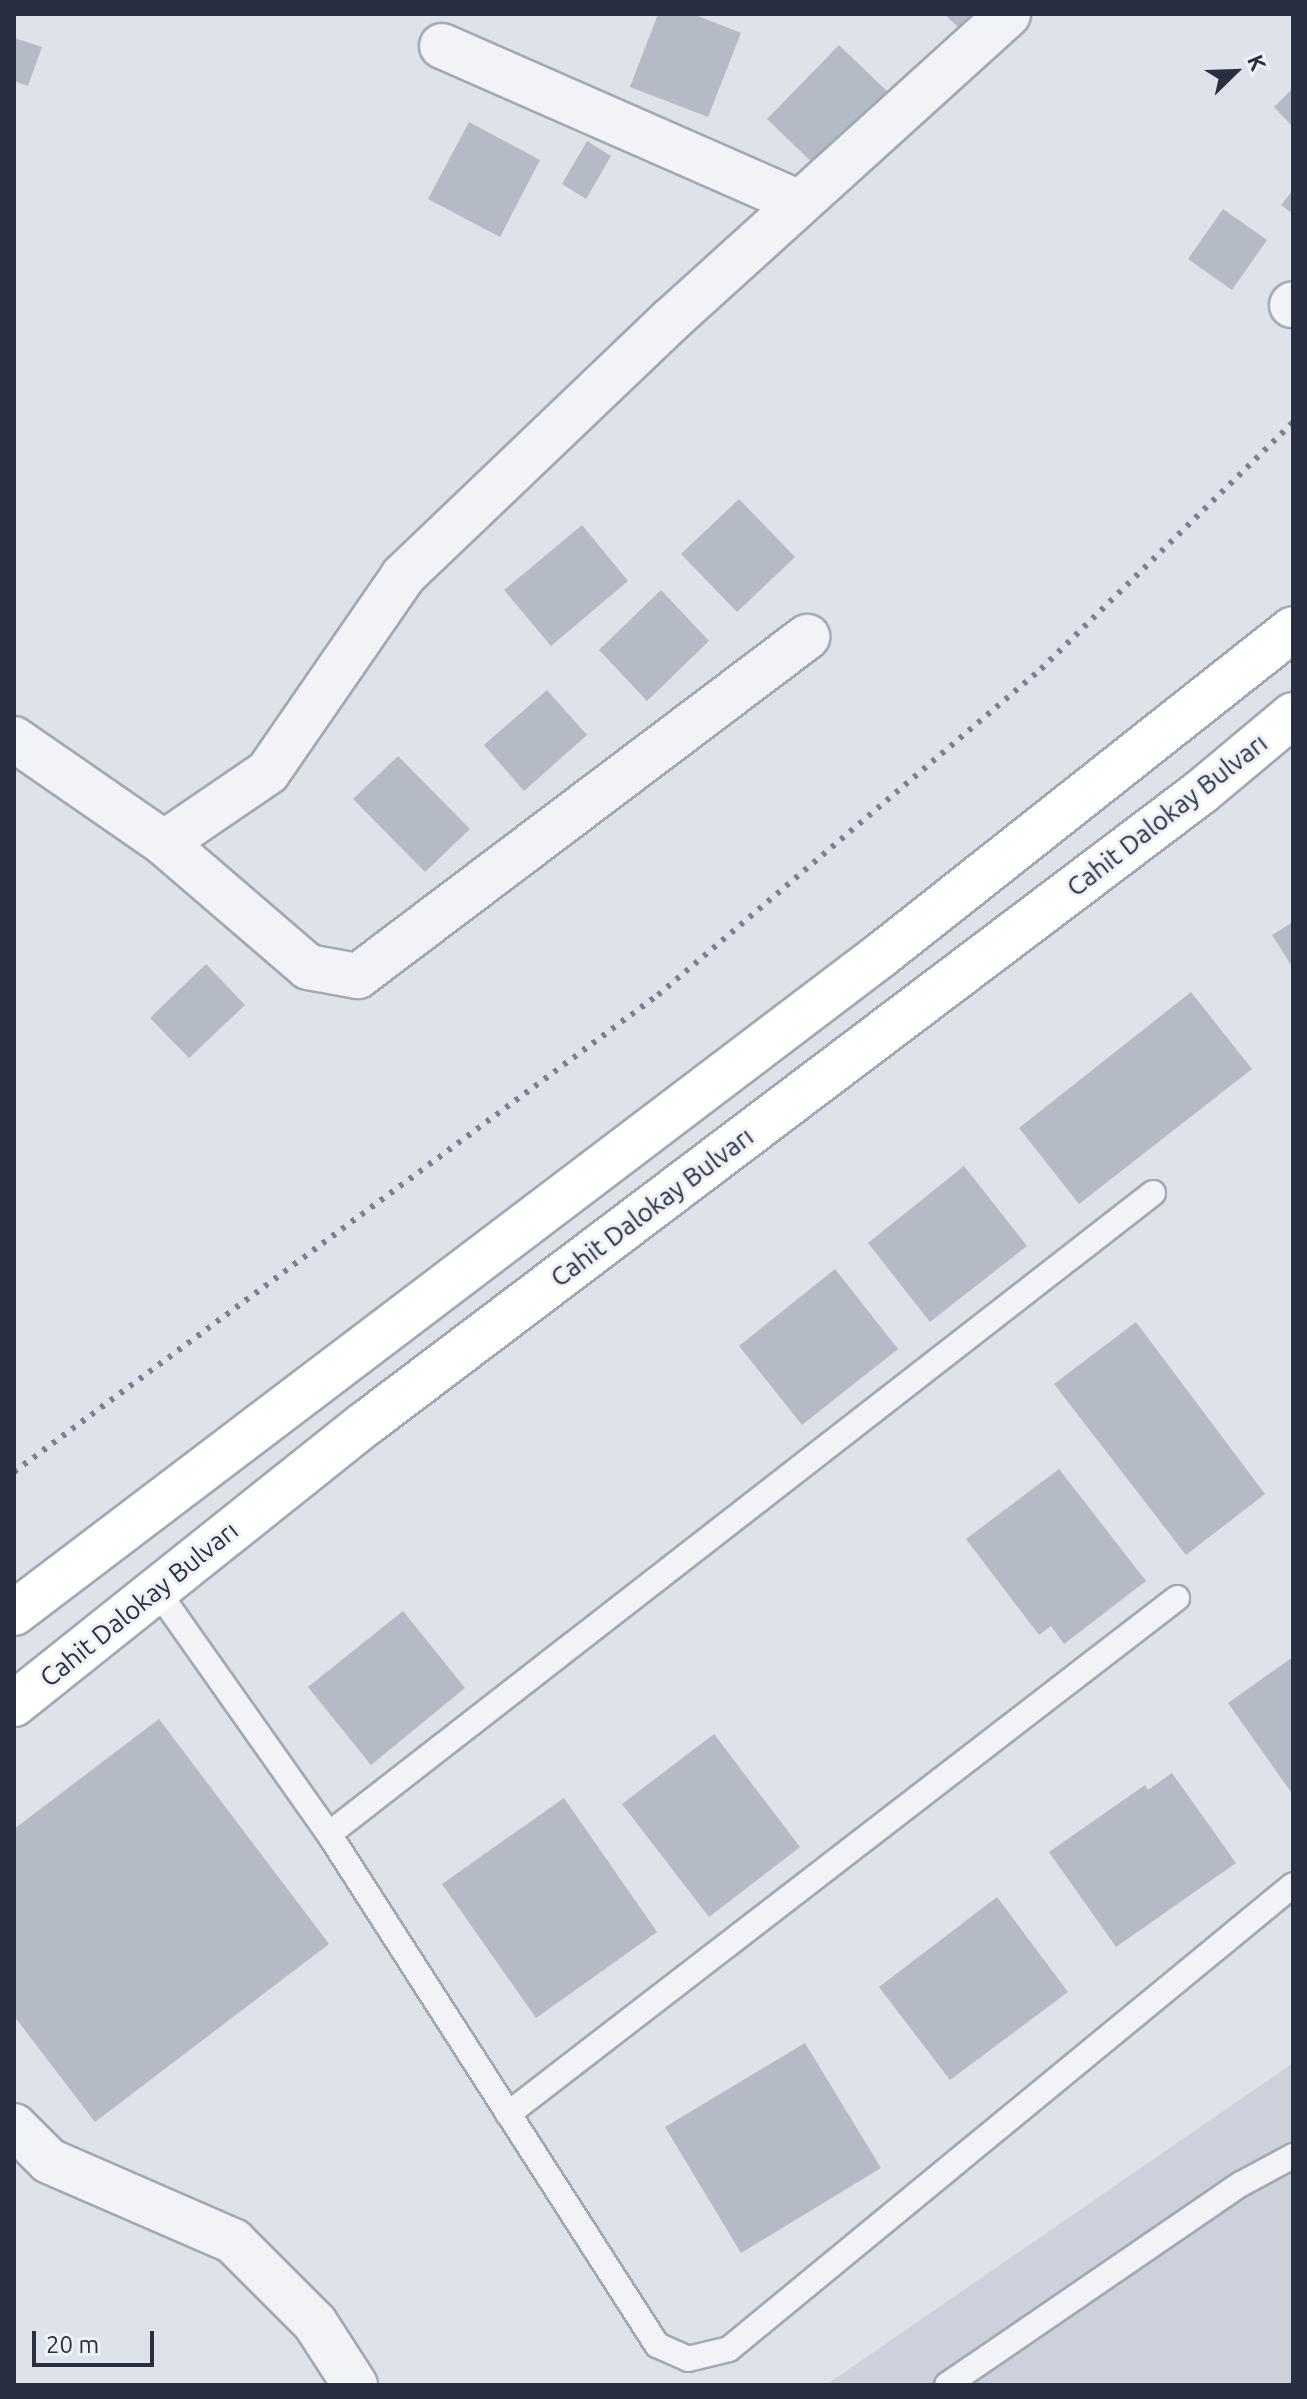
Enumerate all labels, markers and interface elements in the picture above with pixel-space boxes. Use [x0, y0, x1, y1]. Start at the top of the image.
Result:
north arrow [1195, 32, 1275, 112]
text: K [1243, 51, 1272, 74]
street label: Cahit Dalokay Bulvarı [1061, 727, 1273, 903]
street label: Cahit Dalokay Bulvarı [545, 1121, 759, 1293]
street label: Cahit Dalokay Bulvarı [34, 1515, 244, 1693]
scale bar [36, 2315, 158, 2365]
text: 20 m [46, 2331, 99, 2358]

